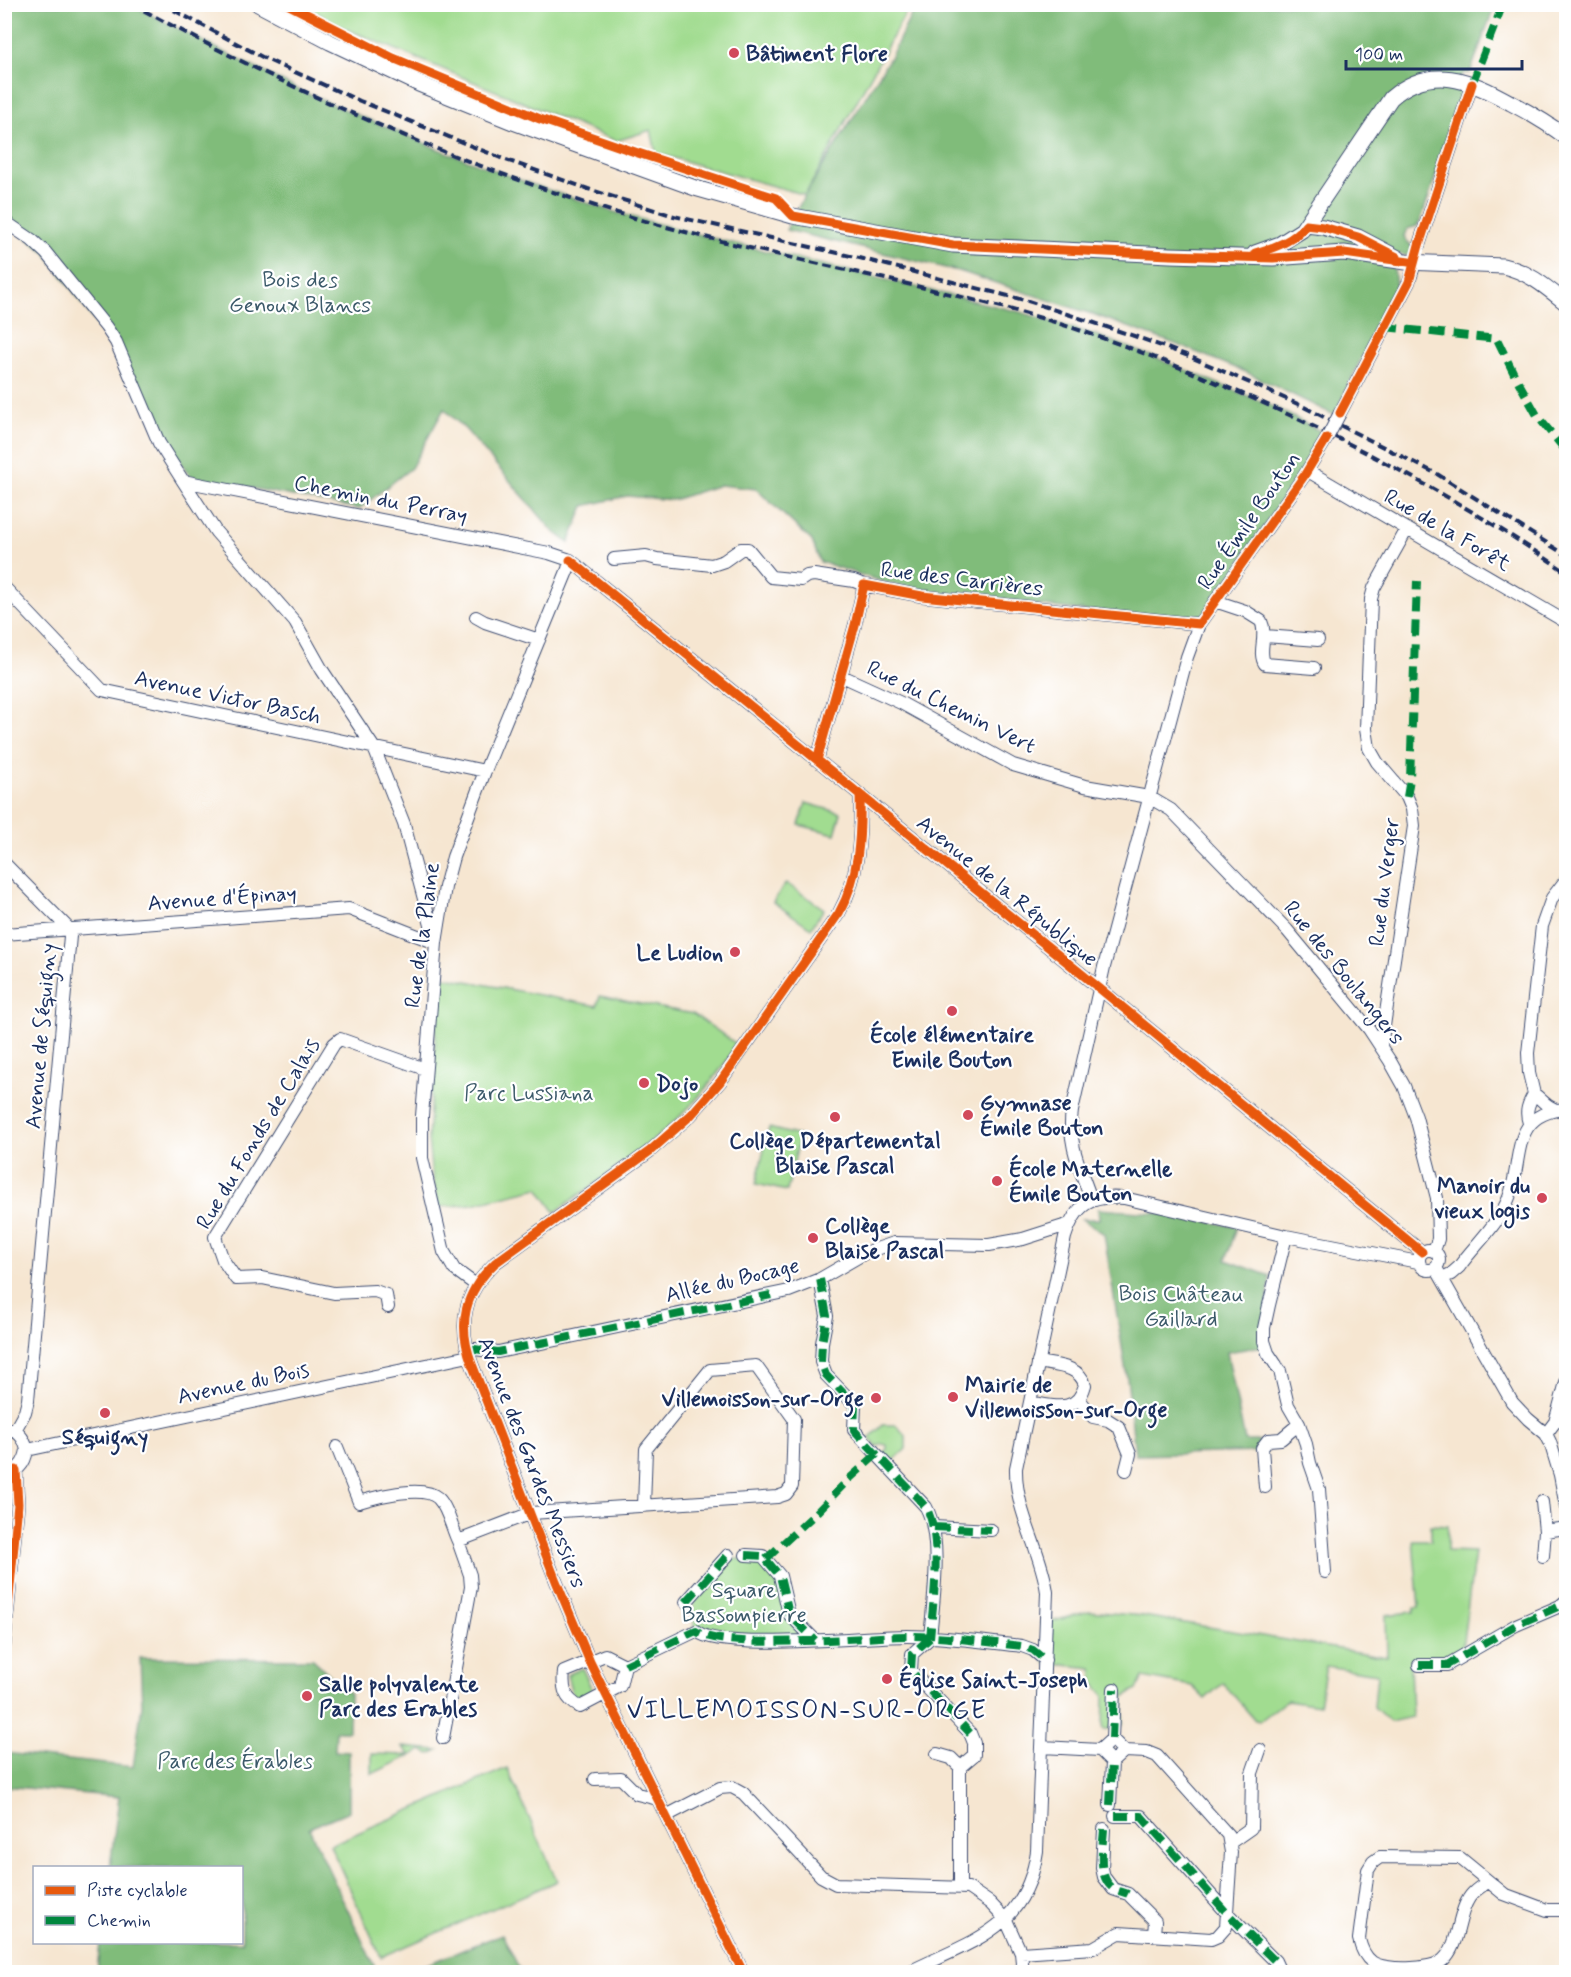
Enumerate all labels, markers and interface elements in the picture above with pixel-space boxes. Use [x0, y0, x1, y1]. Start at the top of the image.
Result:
scale bar [1346, 33, 1522, 71]
place label: Bâtiment Flore [746, 41, 888, 69]
text: 100 m [1355, 43, 1403, 67]
marker: Bâtiment Flore [727, 46, 741, 60]
park label: Bois des Genoux Blancs [229, 267, 371, 320]
street label: Rue Émile Bouton [1191, 446, 1308, 596]
street label: Chemin du Perray [291, 469, 470, 531]
street label: Rue de la Forêt [1379, 483, 1516, 578]
street label: Rue des Carrières [879, 556, 1045, 604]
street label: Rue du Chemin Vert [862, 655, 1040, 761]
street label: Avenue Victor Basch [132, 665, 323, 731]
street label: Avenue de la République [910, 810, 1103, 973]
street label: Rue du Verger [1363, 816, 1408, 948]
street label: Rue de la Plaine [399, 861, 447, 1010]
street label: Avenue d'Épinay [146, 879, 298, 918]
street label: Rue des Boulangers [1274, 895, 1410, 1053]
place label: Le Ludion [637, 940, 723, 968]
street label: Avenue de Séquigny [20, 942, 67, 1130]
marker: Le Ludion [728, 945, 742, 959]
marker: École élémentaire Emile Bouton [945, 1004, 959, 1018]
place label: École élémentaire Emile Bouton [870, 1020, 1034, 1075]
street label: Rue du Fonds de Calais [190, 1033, 327, 1235]
place label: Dojo [656, 1071, 698, 1100]
marker: Dojo [637, 1076, 651, 1090]
park label: Parc Lussiana [464, 1080, 594, 1108]
place label: Gymnase Émile Bouton [980, 1090, 1104, 1143]
marker: Gymnase Émile Bouton [961, 1108, 975, 1122]
marker: Collège Départemental Blaise Pascal [828, 1110, 842, 1124]
place label: Collège Départemental Blaise Pascal [729, 1128, 941, 1181]
place label: École Maternelle Émile Bouton [1009, 1154, 1173, 1209]
place label: Manoir du vieux logis [1434, 1173, 1530, 1229]
marker: École Maternelle Émile Bouton [990, 1174, 1004, 1188]
marker: Manoir du vieux logis [1535, 1191, 1549, 1205]
place label: Collège Blaise Pascal [825, 1213, 944, 1266]
marker: Collège Blaise Pascal [806, 1231, 820, 1245]
street label: Allée du Bocage [663, 1252, 802, 1311]
park label: Bois Château Gaillard [1118, 1281, 1244, 1334]
street label: Avenue des Gardes Messiers [470, 1333, 592, 1593]
street label: Avenue du Bois [175, 1356, 312, 1412]
place label: Mairie de Villemoisson-sur-Orge [965, 1372, 1168, 1429]
place label: Villemoisson-sur-Orge [661, 1386, 864, 1418]
marker: Mairie de Villemoisson-sur-Orge [946, 1390, 960, 1404]
marker: Villemoisson-sur-Orge [869, 1391, 883, 1405]
marker: Séquigny [98, 1406, 112, 1420]
place label: Séquigny [62, 1424, 148, 1456]
park label: Square Bassompierre [681, 1577, 807, 1630]
place label: Église Saint-Joseph [899, 1665, 1088, 1696]
place label: Salle polyvalente Parc des Erables [319, 1671, 479, 1724]
marker: Église Saint-Joseph [880, 1672, 894, 1686]
marker: Salle polyvalente Parc des Erables [300, 1689, 314, 1703]
district label: VILLEMOISSON-SUR-ORGE [627, 1694, 987, 1728]
park label: Parc des Érables [157, 1747, 313, 1776]
legend [33, 1866, 243, 1944]
text: Piste cyclable [87, 1879, 188, 1903]
text: Chemin [87, 1909, 151, 1933]

